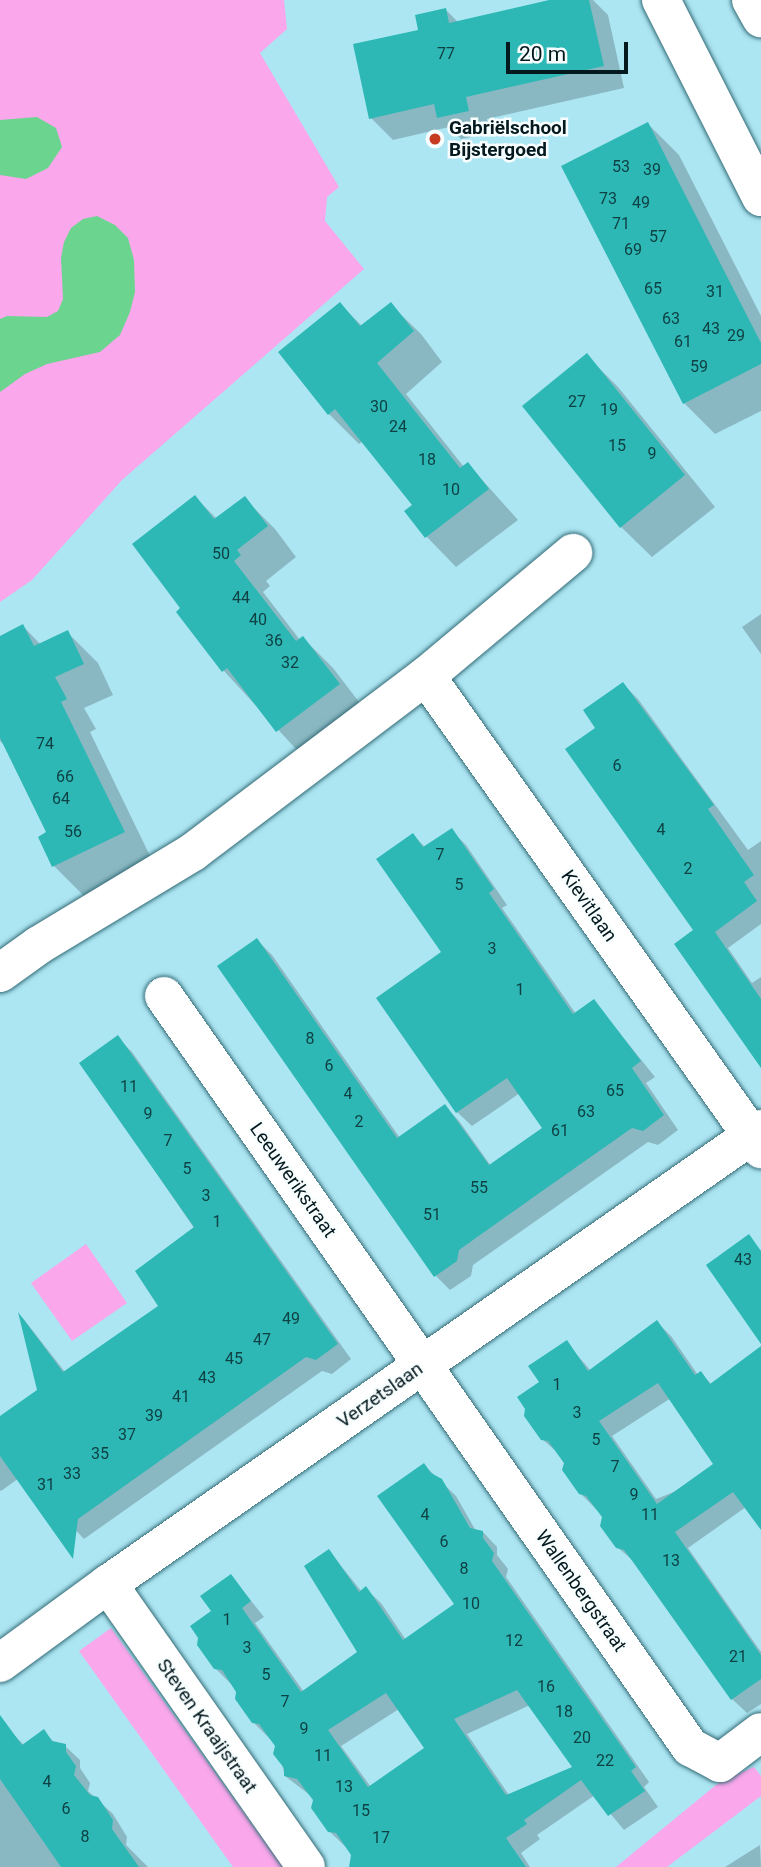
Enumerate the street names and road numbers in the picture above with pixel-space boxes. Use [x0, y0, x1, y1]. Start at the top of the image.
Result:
street label: Kievitlaan [556, 866, 622, 946]
street label: Leeuwerikstraat [245, 1118, 341, 1242]
street label: Verzetslaan [333, 1357, 427, 1433]
street label: Wallenbergstraat [531, 1526, 631, 1656]
street label: Steven Kraaijstraat [152, 1654, 262, 1798]

